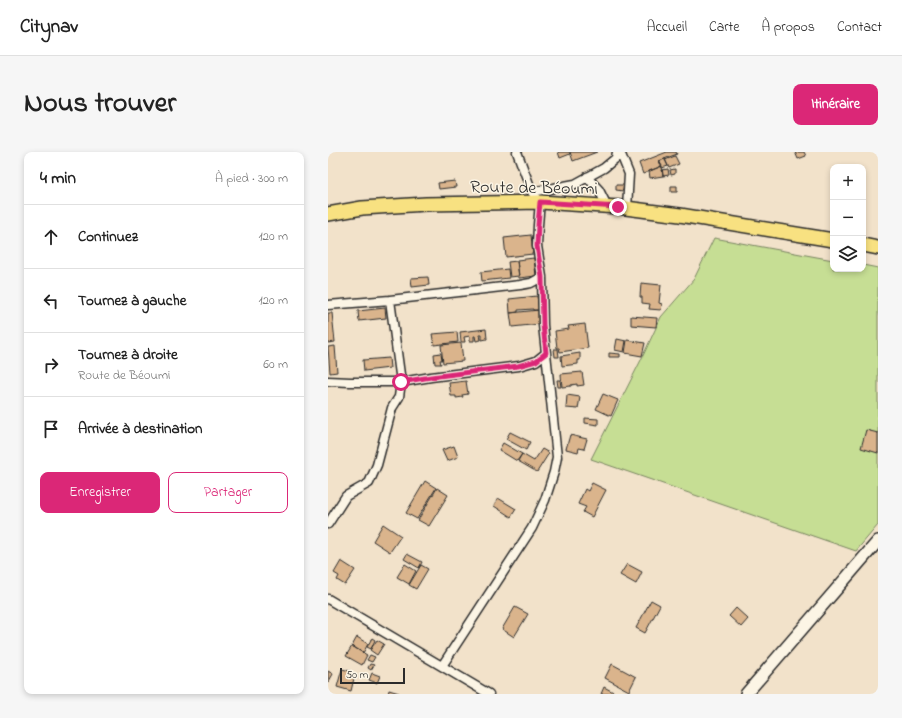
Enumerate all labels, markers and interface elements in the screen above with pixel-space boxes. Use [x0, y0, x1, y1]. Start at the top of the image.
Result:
text: Citynav [20, 14, 78, 41]
text: Accueil [647, 17, 687, 38]
text: Carte [709, 17, 740, 38]
text: À propos [762, 17, 815, 38]
text: Contact [837, 17, 882, 38]
text: Nous trouver [24, 84, 176, 125]
button: Itinéraire [793, 84, 878, 125]
map controls [830, 164, 866, 272]
button: + [830, 164, 866, 200]
text: 4 min [40, 166, 76, 191]
text: À pied · 300 m [215, 169, 288, 188]
street label: Route de Béoumi [470, 175, 598, 203]
route end [609, 198, 627, 216]
button: − [830, 200, 866, 236]
icon: ahead [40, 226, 62, 248]
text: Continuez [78, 226, 138, 248]
text: 120 m [258, 227, 288, 246]
button: layers [830, 236, 866, 272]
icon: left [40, 290, 62, 312]
text: Tournez à gauche [78, 290, 186, 312]
text: 120 m [258, 291, 288, 310]
text: Tournez à droite [78, 344, 178, 366]
icon: right [40, 354, 62, 376]
text: 60 m [263, 355, 288, 374]
text: Route de Béoumi [78, 366, 170, 385]
route start [392, 373, 410, 391]
icon: arrive [40, 418, 62, 440]
text: Arrivée à destination [78, 418, 203, 440]
button: Enregistrer [40, 472, 160, 513]
button: Partager [168, 472, 288, 513]
scale bar [340, 666, 405, 685]
text: 50 m [346, 667, 368, 683]

